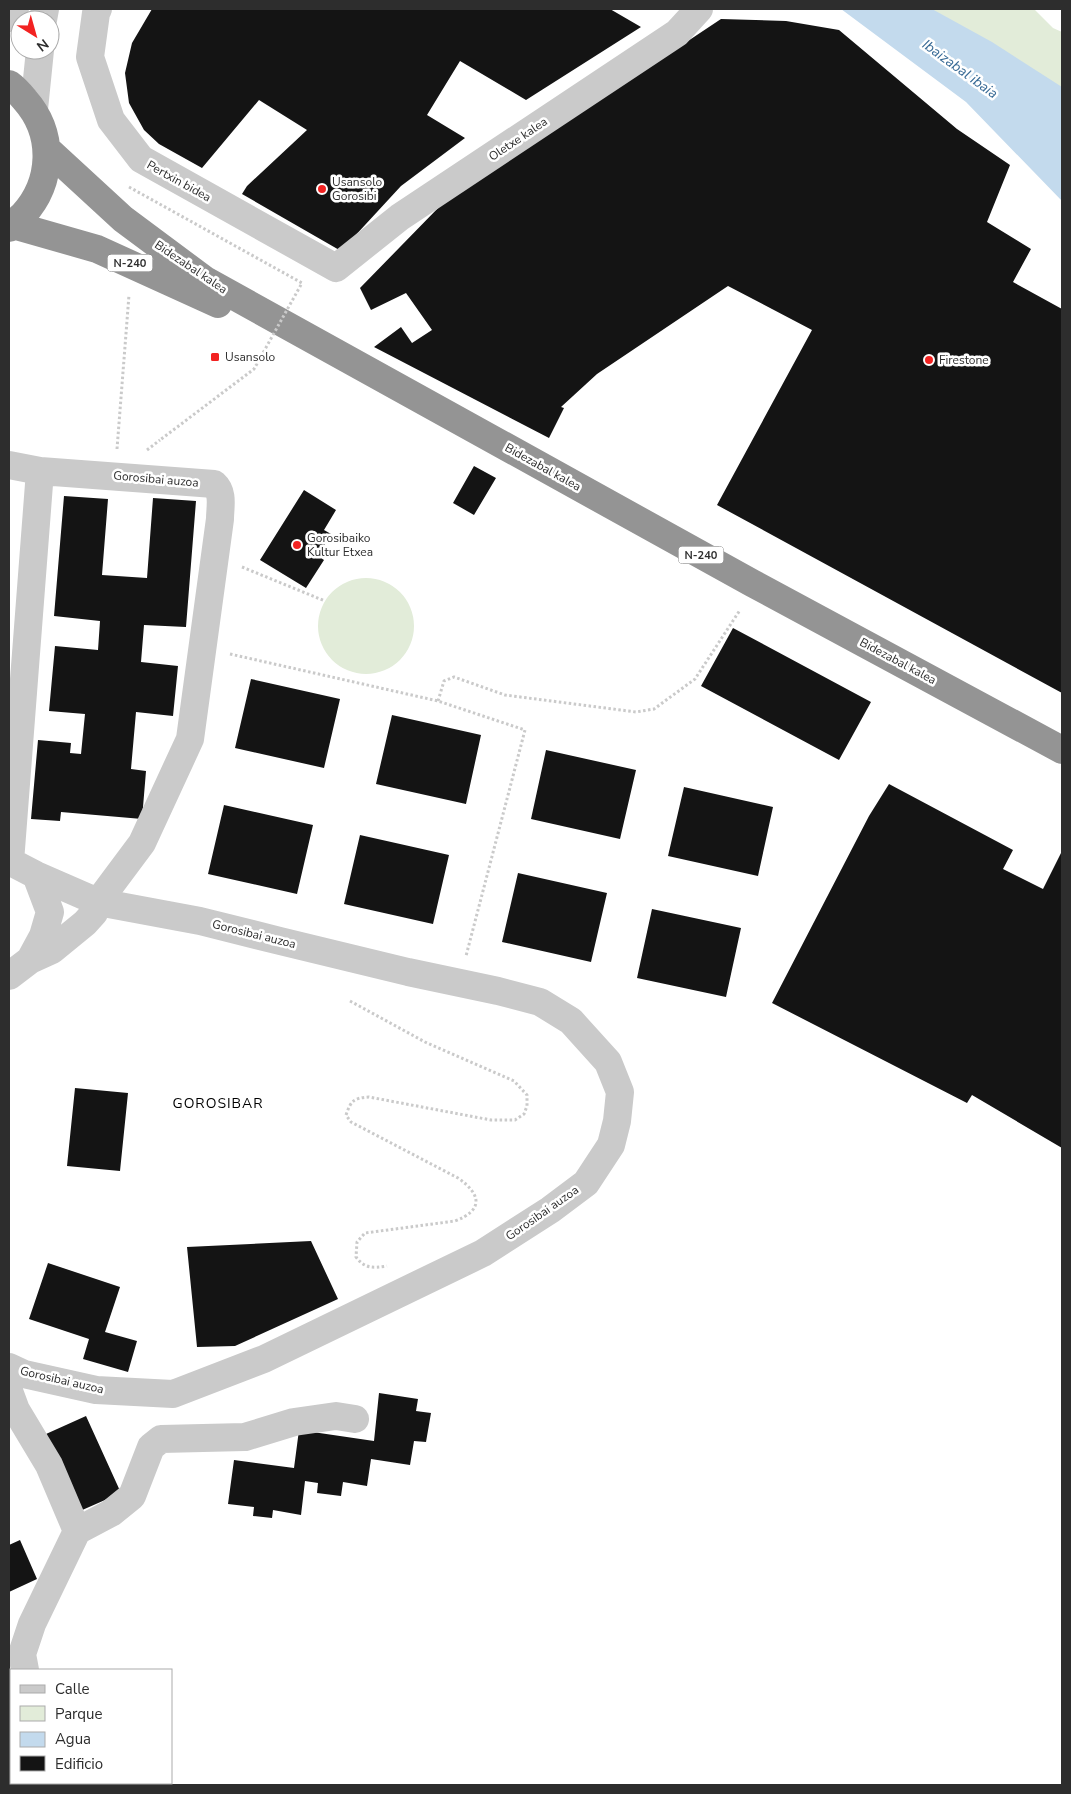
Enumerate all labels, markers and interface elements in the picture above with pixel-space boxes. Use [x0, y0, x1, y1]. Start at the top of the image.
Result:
north arrow [10, 10, 60, 60]
text: N [33, 34, 52, 56]
water label: Ibaizabal ibaia [918, 35, 1002, 103]
street label: Oletxe kalea [486, 113, 550, 165]
street label: Pertxin bidea [144, 157, 214, 205]
place label: Usansolo Gorosibi [332, 174, 383, 204]
marker: Usansolo Gorosibi [316, 183, 328, 195]
street label: Bidezabal kalea [151, 237, 231, 297]
road number: N-240 [108, 254, 152, 272]
place label: Usansolo [225, 349, 276, 365]
marker: Usansolo [209, 351, 221, 363]
place label: Firestone [939, 352, 989, 368]
marker: Firestone [923, 354, 935, 366]
street label: Bidezabal kalea [502, 439, 584, 495]
street label: Gorosibai auzoa [113, 467, 199, 491]
place label: Gorosibaiko Kultur Etxea [307, 530, 373, 560]
marker: Gorosibaiko Kultur Etxea [291, 539, 303, 551]
road number: N-240 [678, 546, 724, 564]
street label: Bidezabal kalea [857, 634, 939, 688]
street label: Gorosibai auzoa [211, 916, 297, 952]
district label: GOROSIBAR [172, 1094, 264, 1113]
street label: Gorosibai auzoa [502, 1182, 582, 1244]
street label: Gorosibai auzoa [18, 1363, 106, 1397]
legend [10, 1669, 172, 1784]
text: Calle [55, 1679, 90, 1699]
text: Parque [55, 1704, 103, 1724]
text: Agua [55, 1729, 91, 1749]
text: Edificio [55, 1754, 103, 1774]

